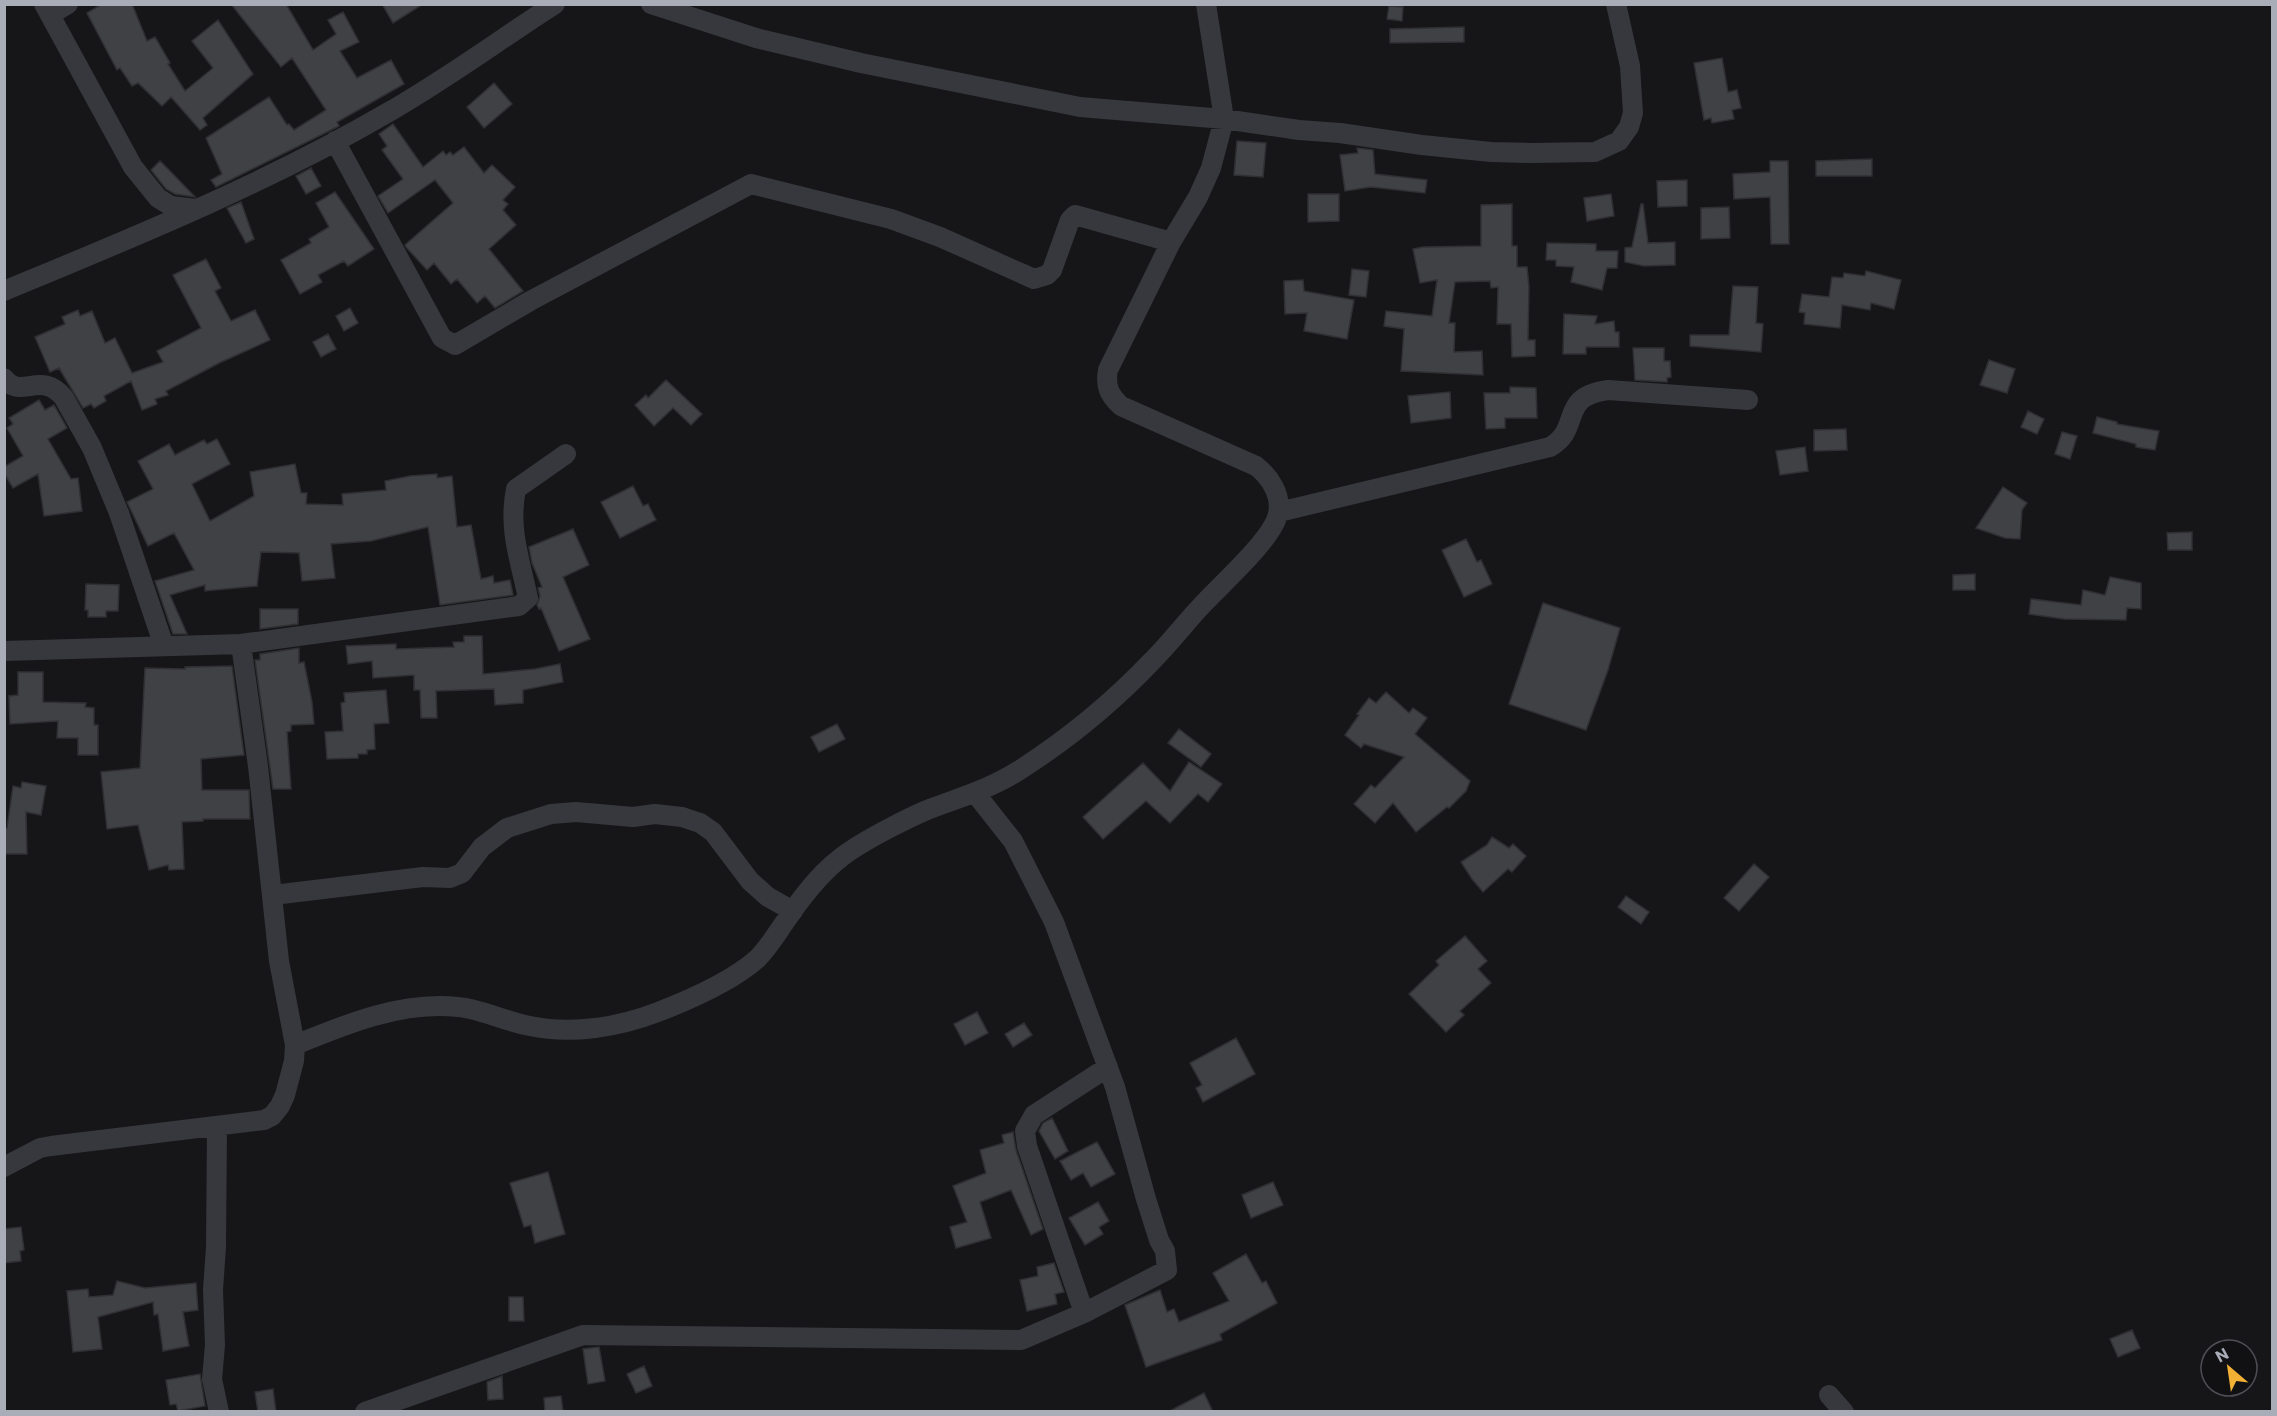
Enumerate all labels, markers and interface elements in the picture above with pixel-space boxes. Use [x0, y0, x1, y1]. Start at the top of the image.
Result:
north arrow [2199, 1338, 2259, 1398]
text: N [2212, 1343, 2231, 1366]

